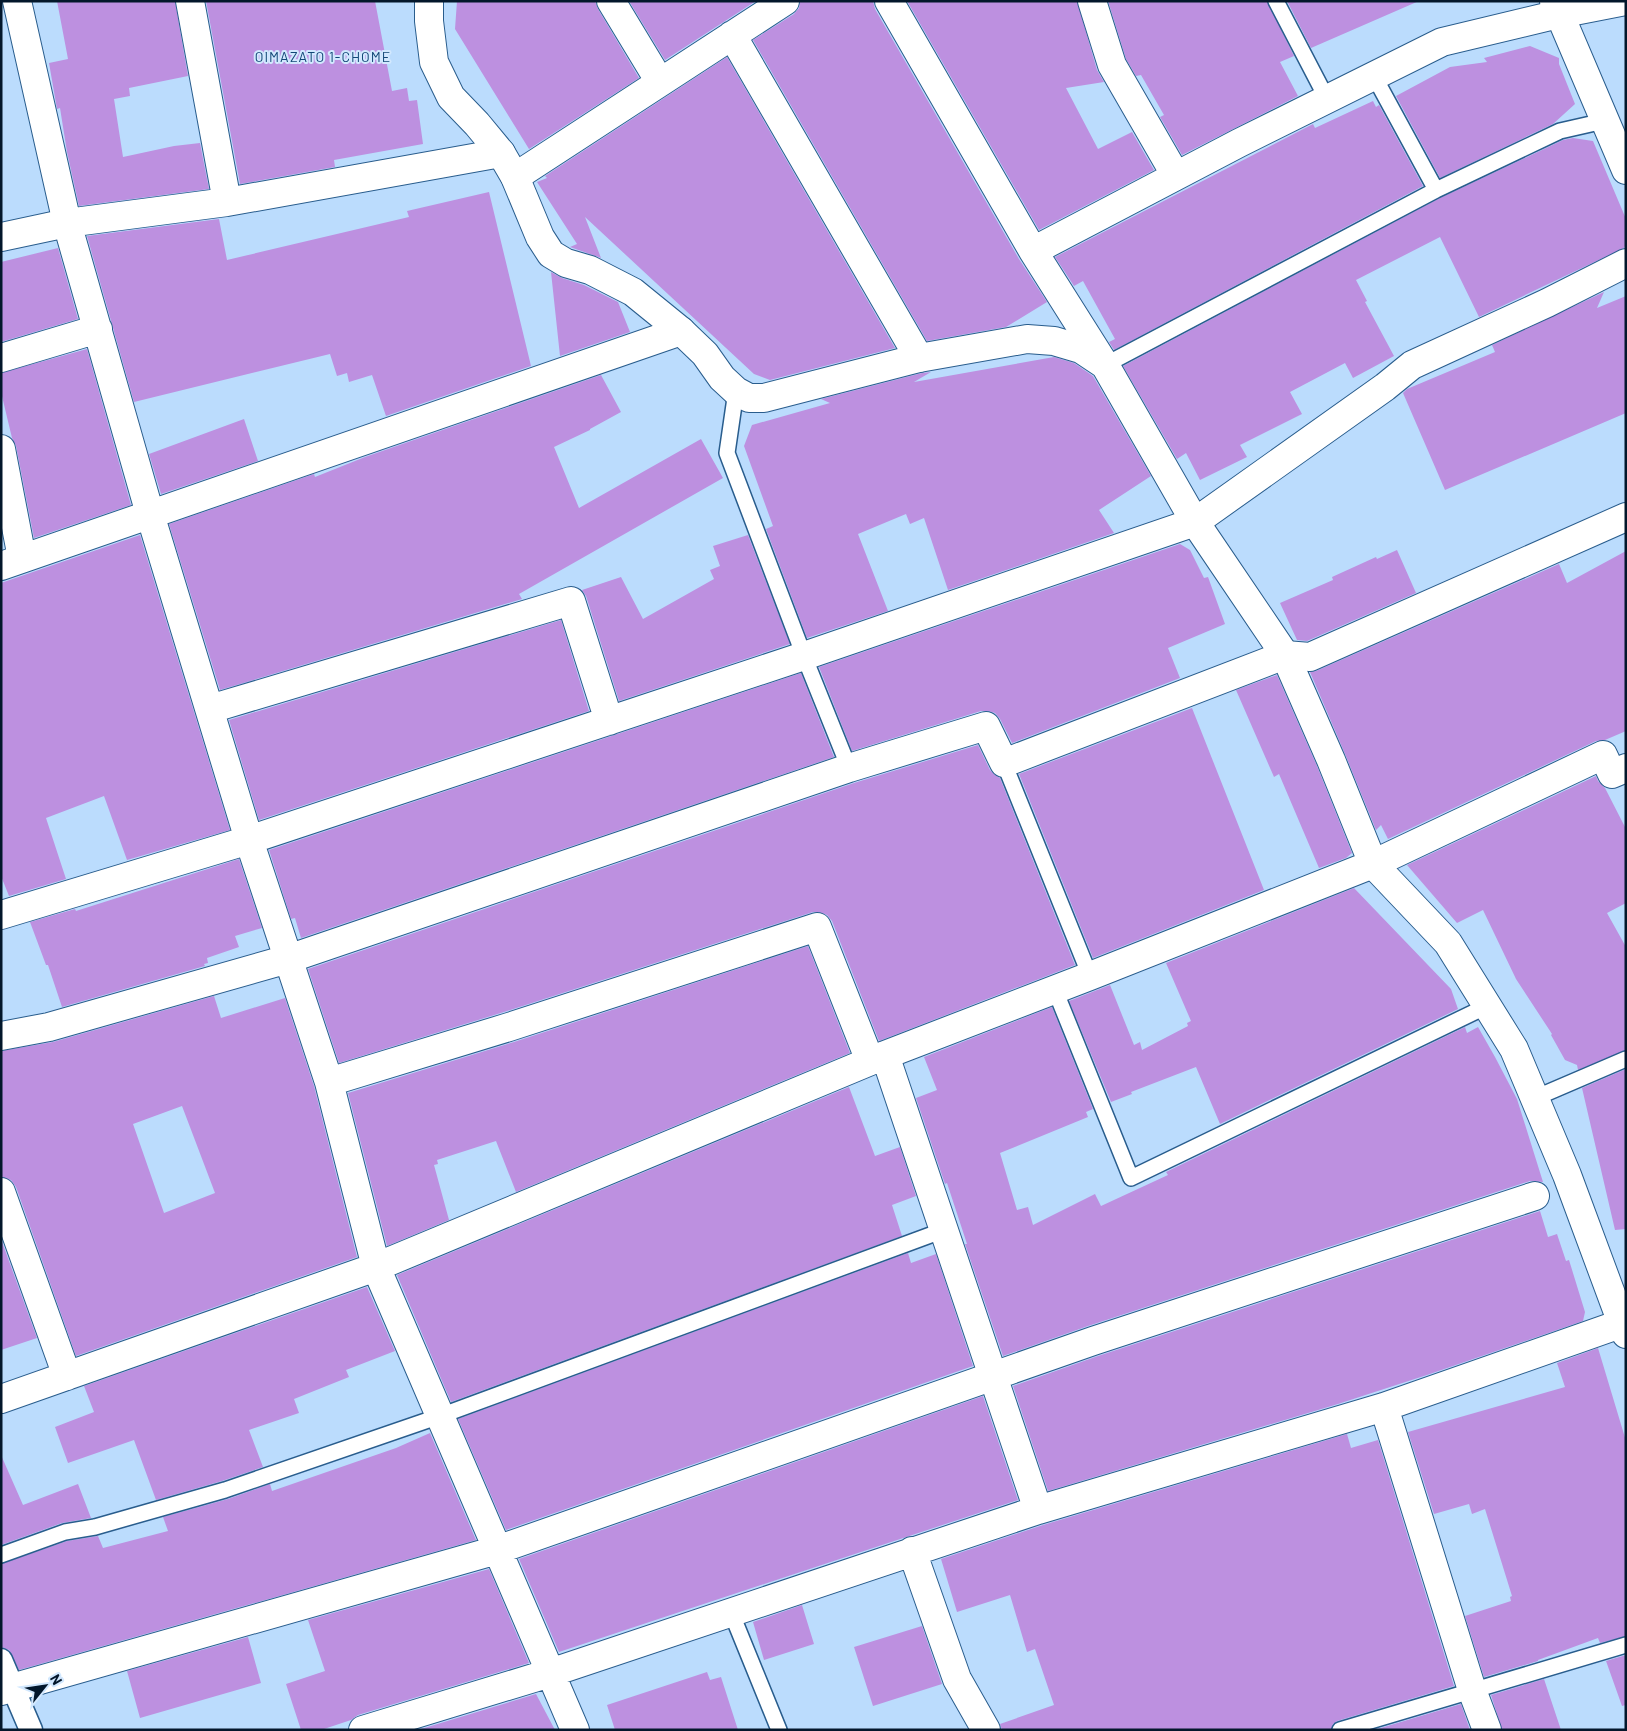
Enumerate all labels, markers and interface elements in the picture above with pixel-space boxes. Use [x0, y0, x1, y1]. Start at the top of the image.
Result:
district label: OIMAZATO 1-CHOME [255, 48, 391, 65]
north arrow [20, 1661, 70, 1711]
text: N [47, 1671, 66, 1688]

